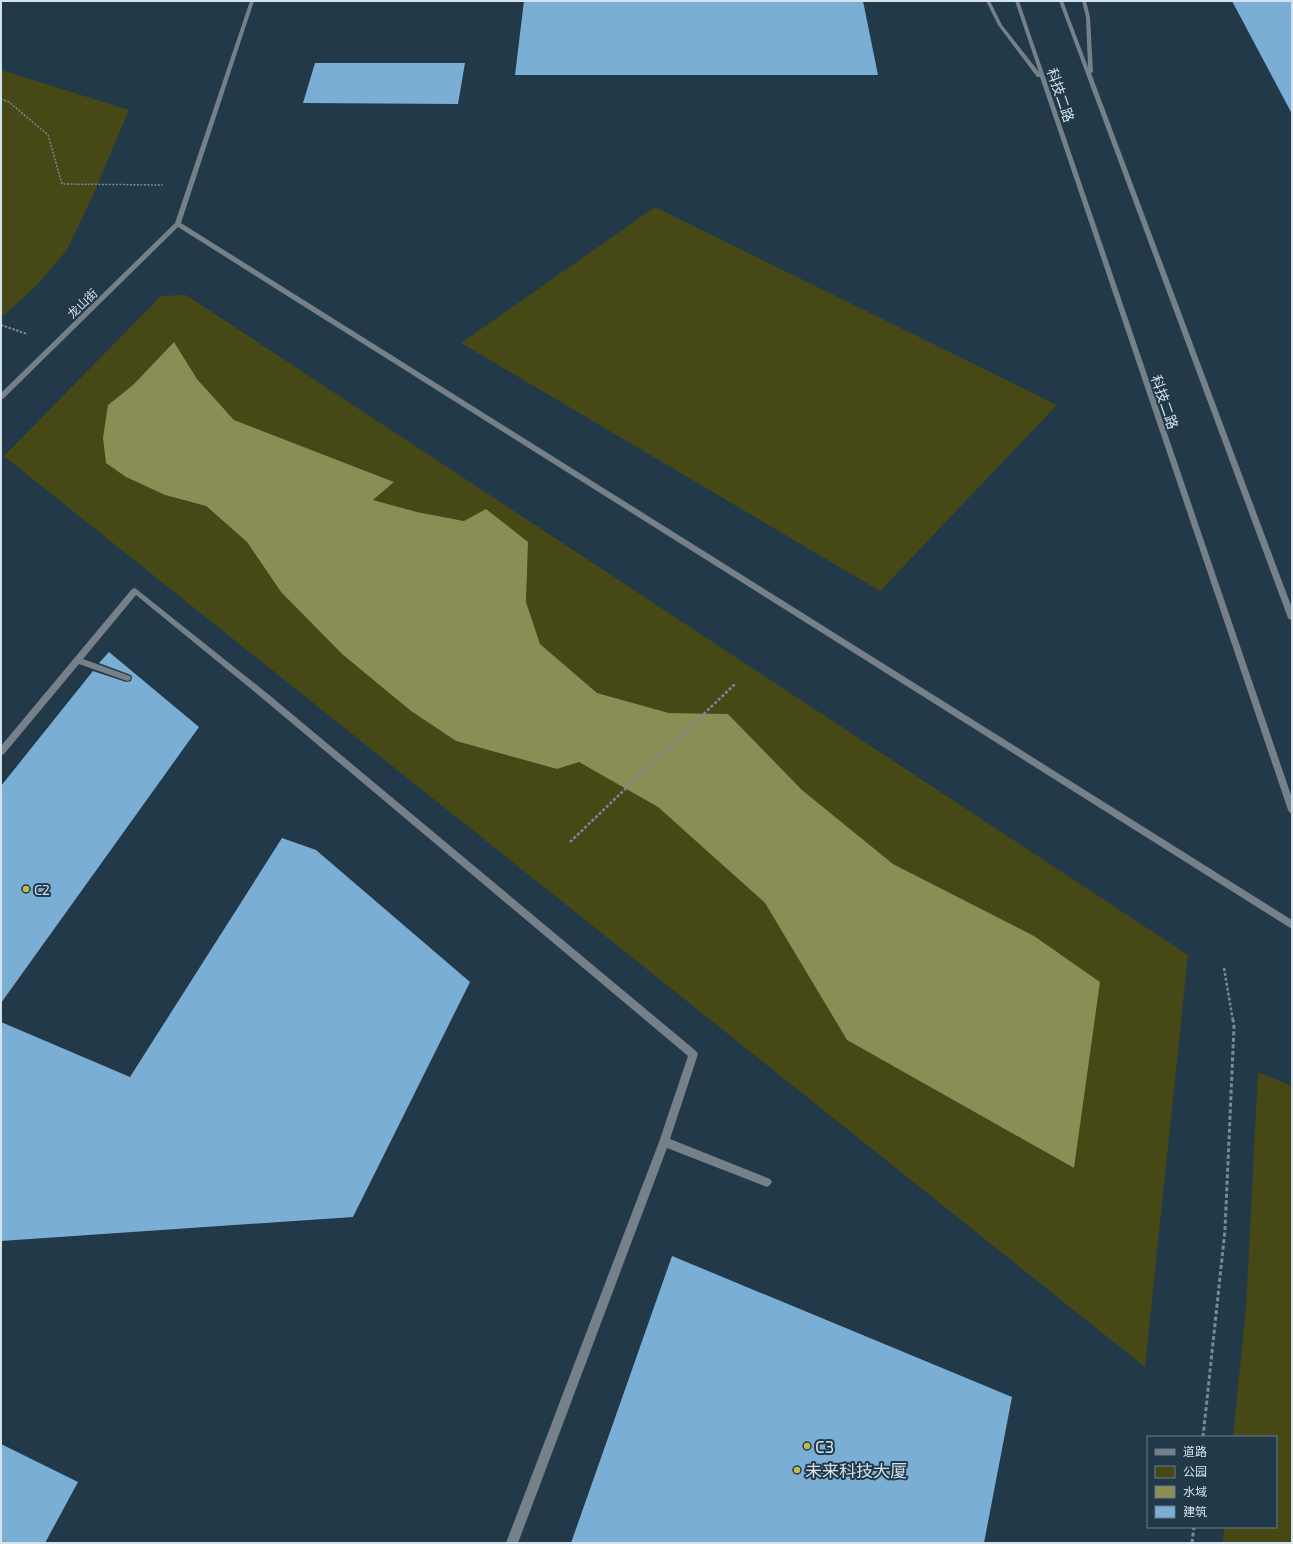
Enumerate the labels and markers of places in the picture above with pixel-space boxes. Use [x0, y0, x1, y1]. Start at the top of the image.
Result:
place label: C2 [34, 881, 50, 898]
marker: C2 [21, 884, 31, 894]
place label: C3 [815, 1436, 834, 1456]
marker: C3 [802, 1441, 812, 1451]
place label: 未来科技大厦 [805, 1460, 907, 1480]
marker: 未来科技大厦 [792, 1465, 802, 1475]

